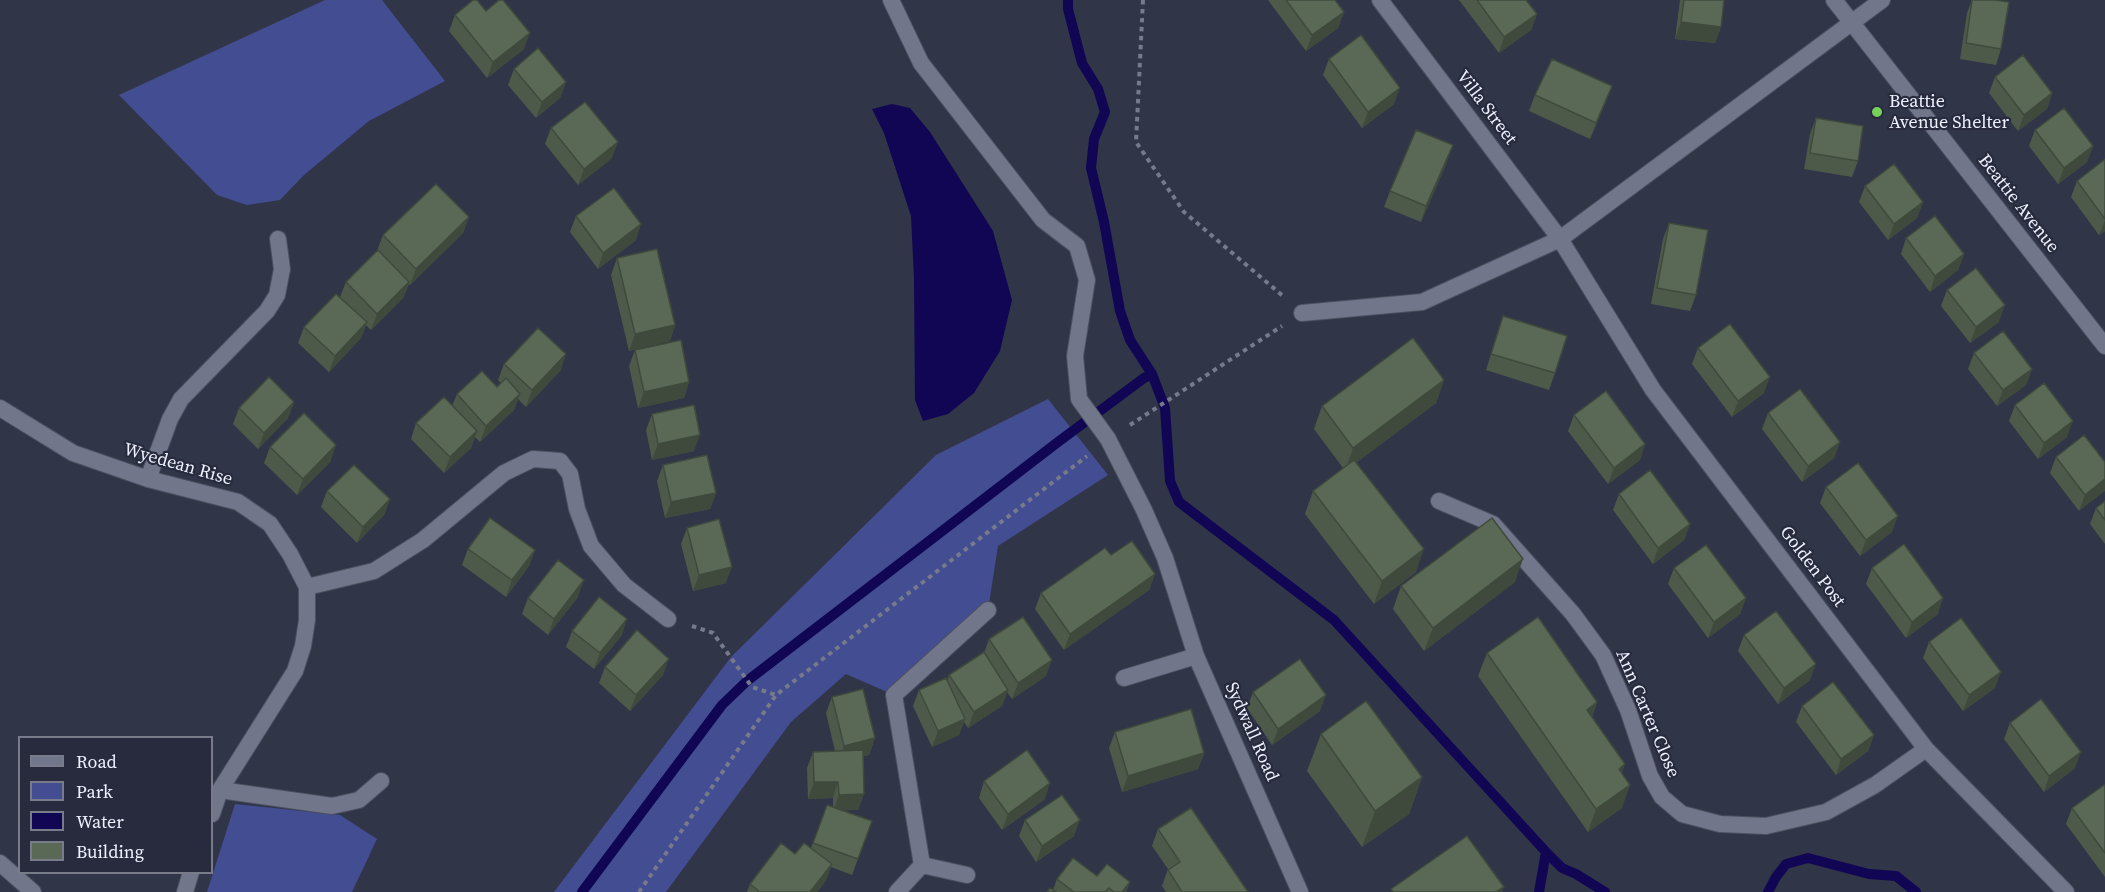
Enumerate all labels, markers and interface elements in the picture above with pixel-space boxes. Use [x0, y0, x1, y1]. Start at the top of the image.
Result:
street label: Villa Street [1451, 67, 1521, 149]
place label: Beattie Avenue Shelter [1889, 91, 2009, 134]
marker: Beattie Avenue Shelter [1870, 105, 1884, 119]
street label: Beattie Avenue [1973, 150, 2063, 258]
street label: Wyedean Rise [121, 439, 235, 491]
street label: Golden Post [1775, 522, 1849, 612]
street label: Ann Carter Close [1610, 647, 1684, 781]
street label: Sydwall Road [1220, 679, 1282, 785]
legend [18, 736, 213, 874]
text: Road [76, 749, 117, 774]
text: Park [76, 779, 113, 804]
text: Water [76, 809, 124, 834]
text: Building [76, 839, 144, 864]

